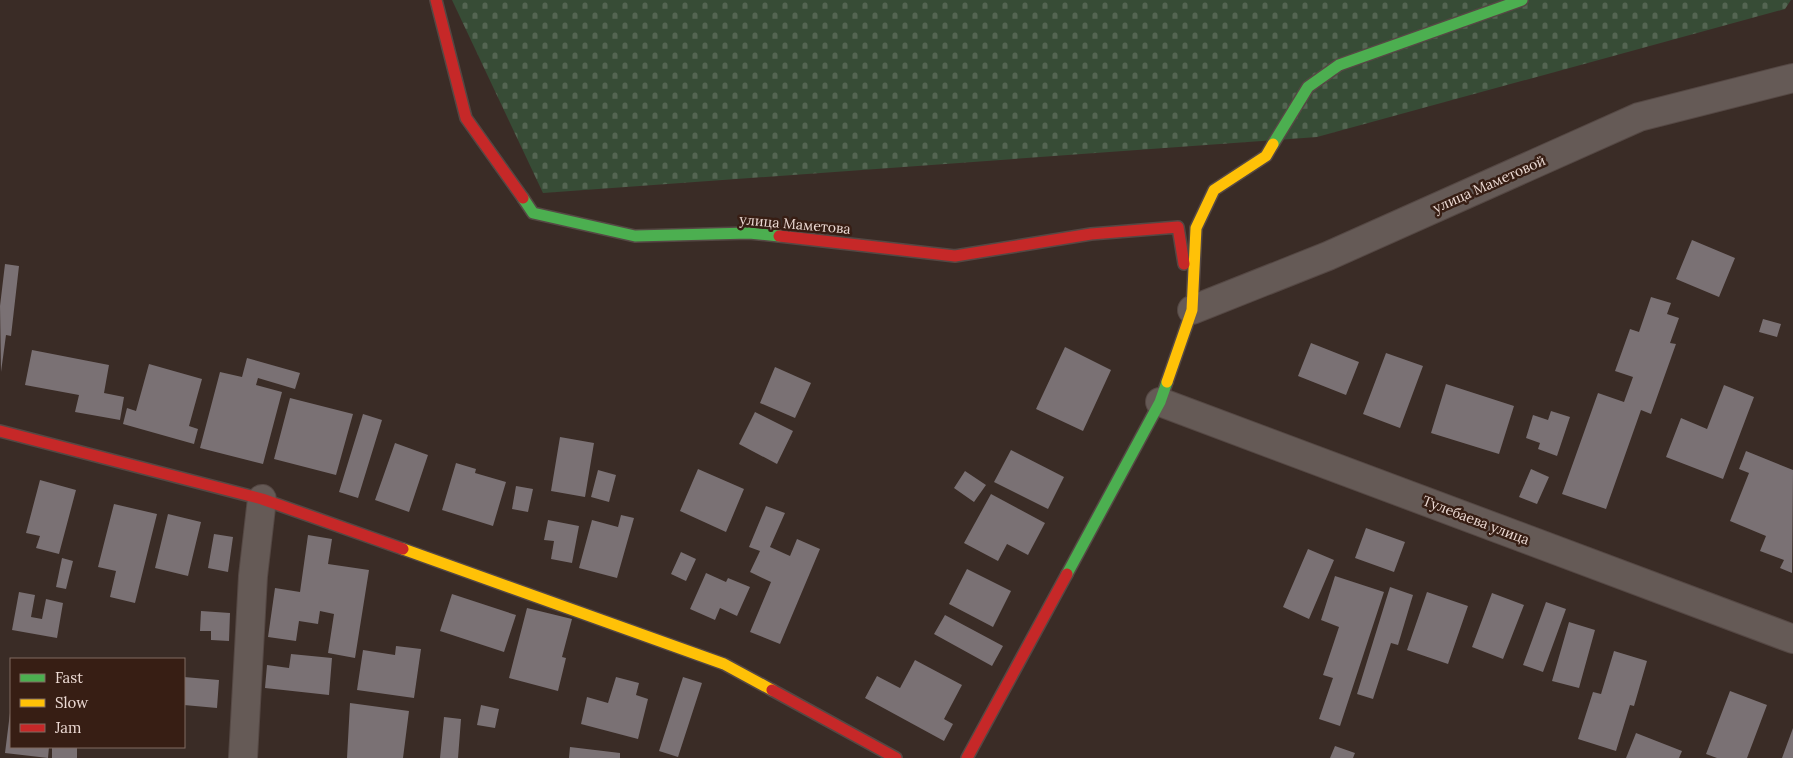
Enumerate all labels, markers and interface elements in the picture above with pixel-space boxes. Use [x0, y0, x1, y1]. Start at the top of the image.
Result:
street label: улица Маметовой [1430, 151, 1548, 217]
street label: улица Маметова [739, 210, 851, 238]
street label: Тулебаева улица [1420, 491, 1532, 549]
legend [10, 658, 185, 748]
text: Fast [55, 668, 83, 687]
text: Slow [55, 693, 88, 712]
text: Jam [54, 718, 82, 737]

